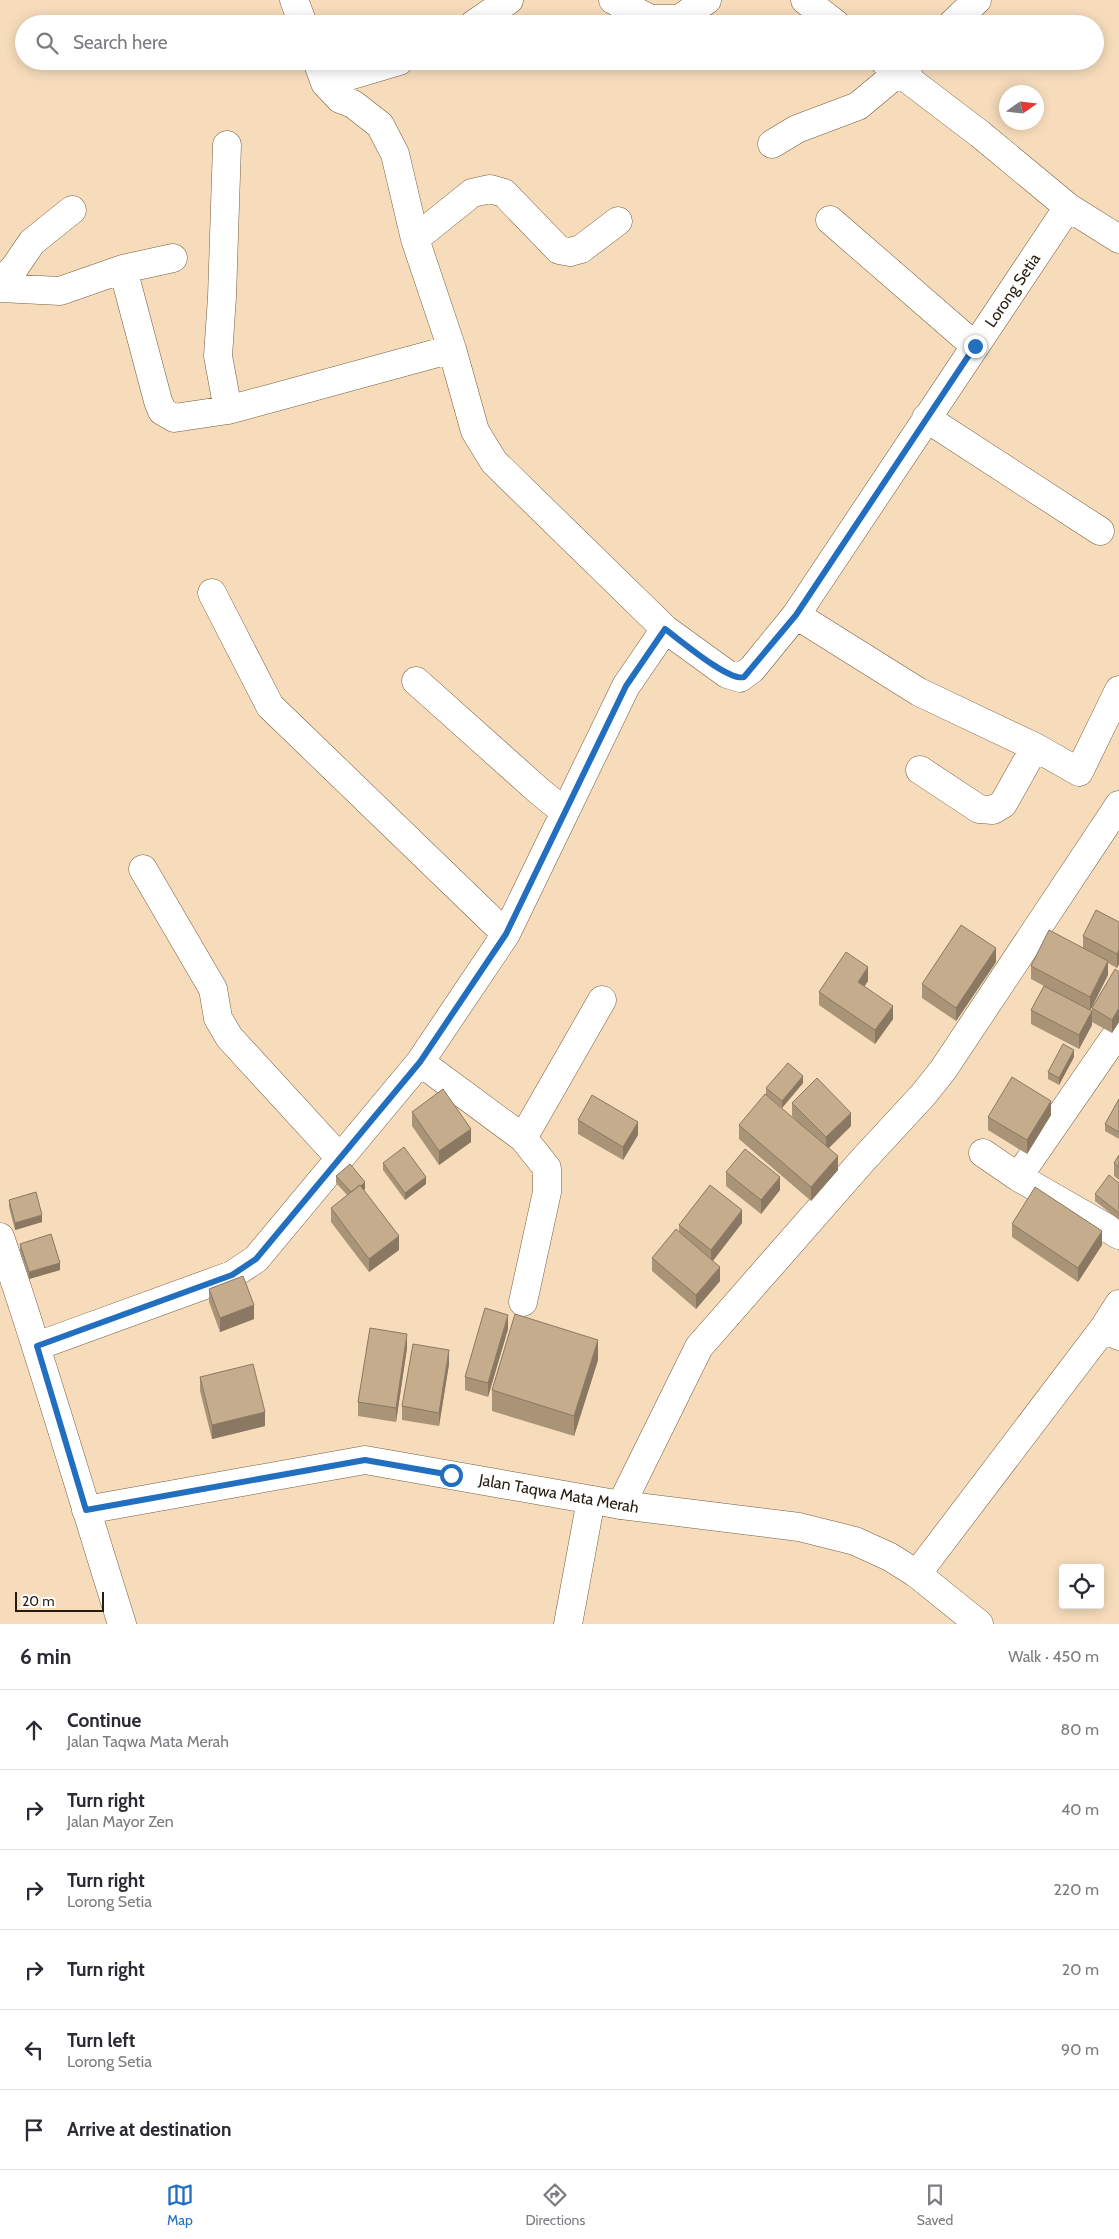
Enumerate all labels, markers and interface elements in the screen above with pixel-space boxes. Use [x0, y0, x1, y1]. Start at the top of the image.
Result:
search box [15, 15, 1104, 70]
icon: search [33, 29, 61, 57]
text: Search here [73, 31, 167, 54]
north arrow [999, 85, 1044, 130]
street label: Lorong Setia [981, 250, 1044, 331]
route end [964, 335, 987, 358]
route start [440, 1464, 463, 1487]
street label: Jalan Taqwa Mata Merah [477, 1470, 640, 1517]
map controls [1059, 1564, 1104, 1609]
button: locate [1059, 1564, 1104, 1609]
scale bar [15, 1589, 104, 1612]
text: 20 m [22, 1592, 55, 1610]
text: 6 min [20, 1644, 71, 1669]
text: Walk · 450 m [1008, 1647, 1099, 1666]
text: Continue [67, 1709, 141, 1732]
icon: ahead [20, 1716, 48, 1744]
text: 80 m [1061, 1720, 1099, 1739]
text: Jalan Taqwa Mata Merah [67, 1732, 229, 1751]
text: Turn right [67, 1789, 145, 1812]
icon: right [20, 1796, 48, 1824]
text: 40 m [1061, 1800, 1099, 1819]
text: Jalan Mayor Zen [67, 1812, 174, 1831]
text: Turn right [67, 1869, 145, 1892]
icon: right [20, 1876, 48, 1904]
text: 220 m [1053, 1880, 1099, 1899]
text: Lorong Setia [67, 1892, 152, 1911]
icon: right [20, 1956, 48, 1984]
text: Turn right [67, 1958, 145, 1981]
text: 20 m [1062, 1960, 1099, 1979]
text: Turn left [67, 2029, 135, 2052]
icon: left [20, 2036, 48, 2064]
text: 90 m [1061, 2040, 1099, 2059]
text: Lorong Setia [67, 2052, 152, 2071]
icon: arrive [20, 2116, 48, 2144]
text: Arrive at destination [67, 2118, 231, 2141]
tab: Map [166, 2181, 194, 2229]
tab: Directions [525, 2181, 585, 2229]
tab: Saved [917, 2181, 953, 2229]

